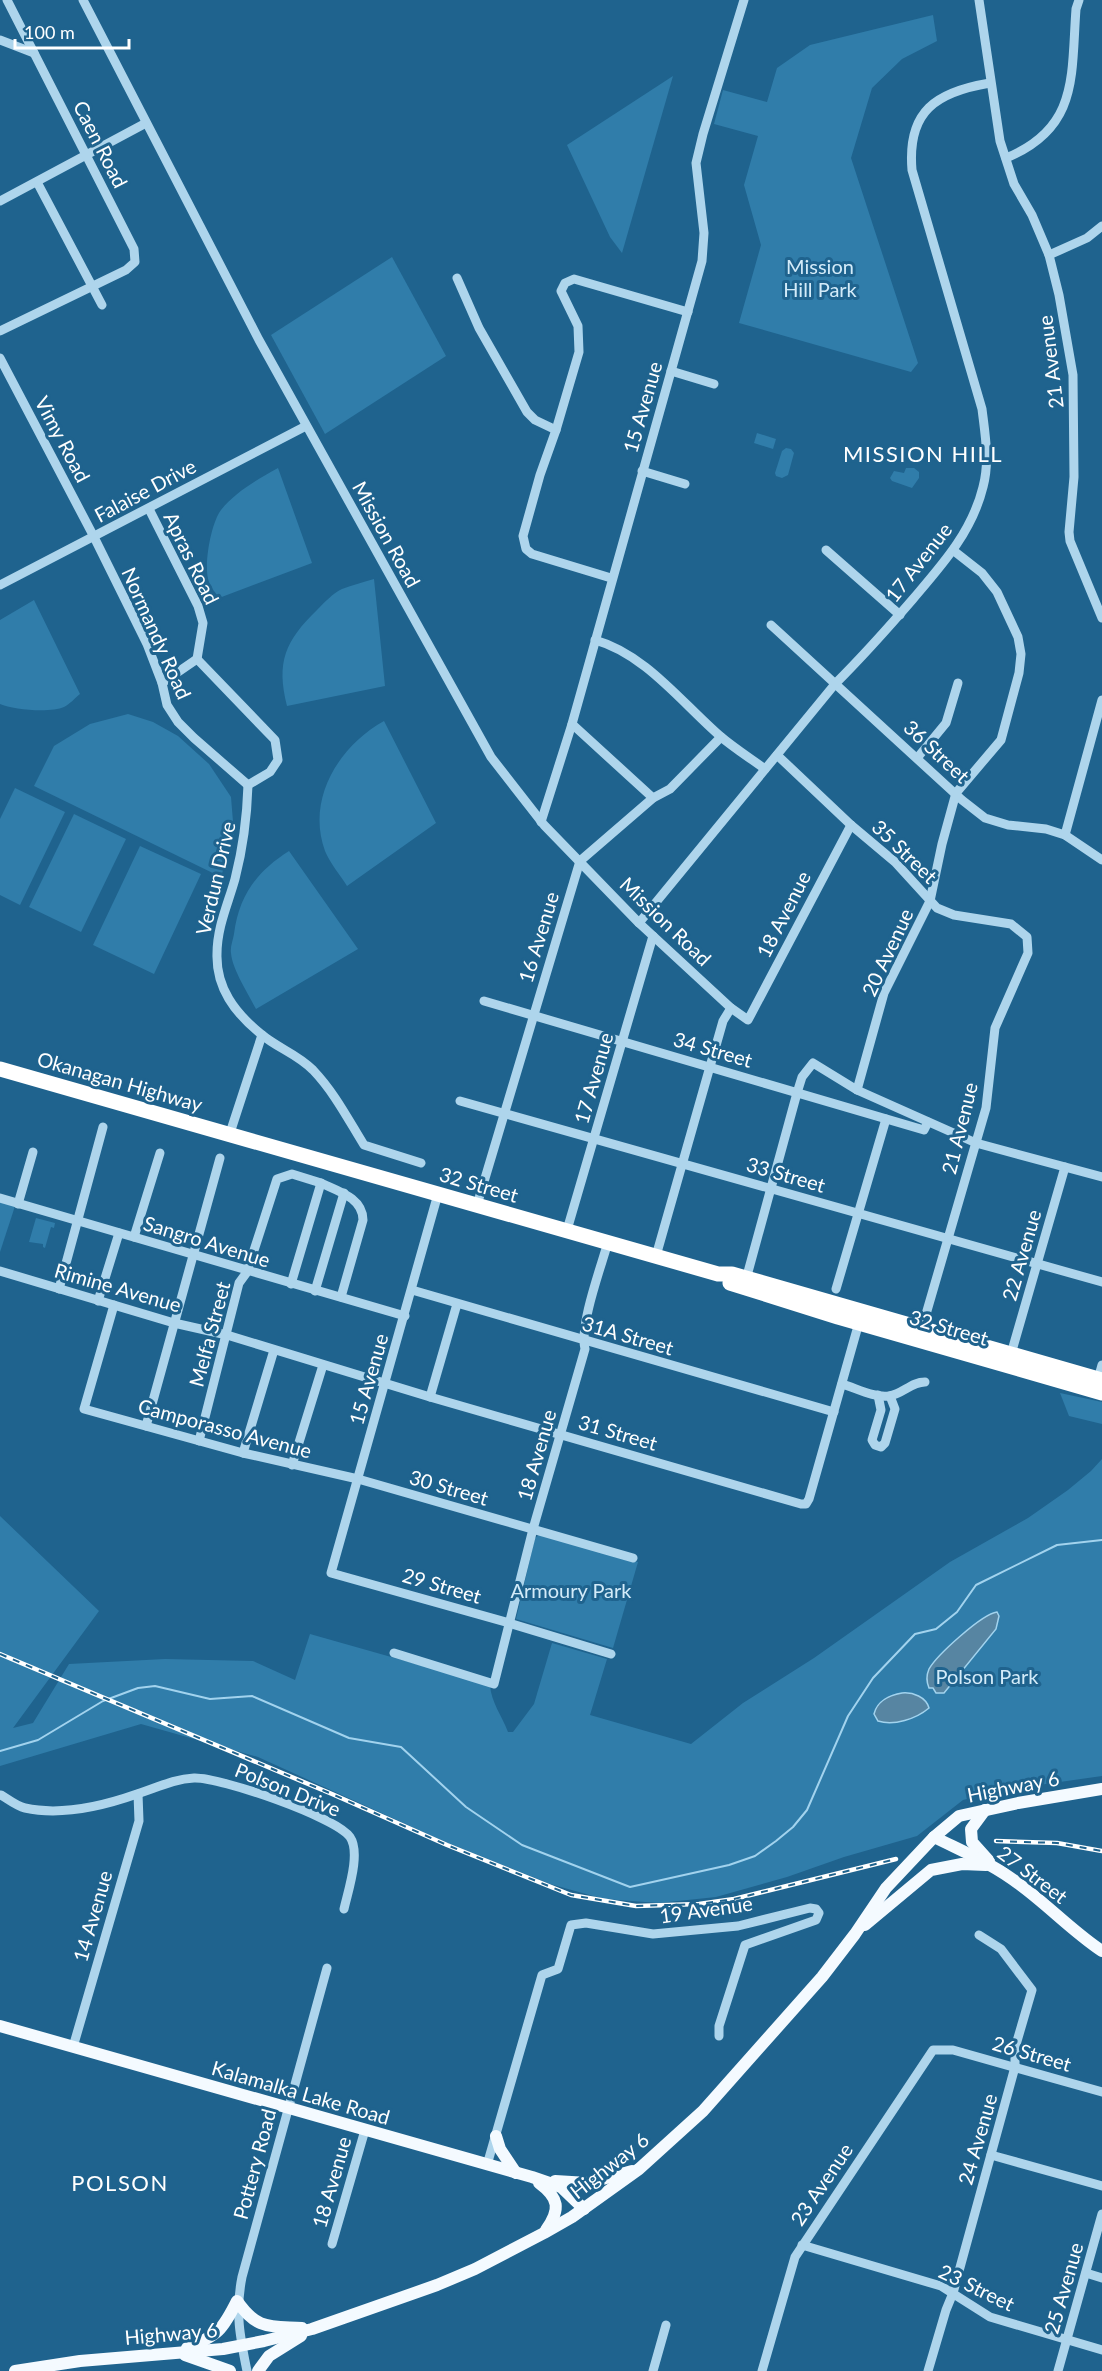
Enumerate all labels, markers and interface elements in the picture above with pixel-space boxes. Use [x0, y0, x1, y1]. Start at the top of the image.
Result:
scale bar [15, 12, 129, 50]
text: 100 m [24, 21, 75, 43]
street label: Caen Road [69, 96, 133, 192]
park label: Mission Hill Park [783, 254, 858, 301]
street label: 21 Avenue [1032, 314, 1068, 410]
street label: 15 Avenue [618, 359, 666, 455]
street label: Vimy Road [30, 392, 96, 486]
district label: MISSION HILL [843, 440, 1003, 467]
street label: Falaise Drive [90, 453, 200, 527]
street label: Mission Road [348, 477, 426, 591]
street label: Apras Road [159, 508, 225, 608]
street label: 17 Avenue [880, 518, 956, 606]
street label: Normandy Road [117, 563, 197, 703]
street label: 36 Street [899, 715, 975, 787]
street label: 35 Street [868, 814, 942, 888]
street label: Verdun Drive [190, 819, 240, 937]
street label: 18 Avenue [751, 867, 815, 961]
street label: Mission Road [615, 872, 717, 970]
street label: 16 Avenue [513, 889, 563, 985]
street label: 20 Avenue [856, 904, 918, 1000]
street label: 34 Street [671, 1026, 755, 1072]
street label: 17 Avenue [569, 1030, 617, 1126]
street label: Okanagan Highway [35, 1046, 206, 1116]
street label: 21 Avenue [936, 1080, 982, 1176]
street label: 33 Street [744, 1151, 828, 1197]
street label: 32 Street [437, 1161, 521, 1207]
street label: 22 Avenue [997, 1207, 1045, 1303]
street label: Sangro Avenue [141, 1210, 273, 1272]
street label: Rimine Avenue [52, 1257, 184, 1317]
street label: Melfa Street [183, 1279, 235, 1389]
street label: 32 Street [907, 1304, 991, 1350]
street label: 31A Street [580, 1311, 676, 1359]
street label: 15 Avenue [344, 1331, 392, 1427]
street label: Camporasso Avenue [136, 1393, 314, 1463]
street label: 18 Avenue [512, 1407, 560, 1503]
street label: 31 Street [576, 1409, 660, 1455]
street label: 30 Street [407, 1464, 491, 1510]
street label: 29 Street [400, 1562, 484, 1608]
park label: Armoury Park [510, 1578, 632, 1602]
park label: Polson Park [936, 1664, 1039, 1688]
street label: Polson Drive [232, 1757, 344, 1821]
street label: Highway 6 [965, 1765, 1061, 1807]
street label: 27 Street [993, 1840, 1073, 1908]
street label: 14 Avenue [68, 1868, 116, 1964]
street label: 19 Avenue [658, 1891, 754, 1927]
street label: 26 Street [990, 2030, 1074, 2076]
street label: Kalamalka Lake Road [209, 2055, 393, 2129]
street label: 24 Avenue [953, 2091, 1001, 2187]
street label: Pottery Road [228, 2106, 280, 2222]
street label: Highway 6 [565, 2127, 653, 2203]
street label: 18 Avenue [307, 2134, 355, 2230]
street label: 23 Avenue [785, 2138, 857, 2230]
district label: POLSON [71, 2169, 169, 2196]
street label: 25 Avenue [1039, 2240, 1087, 2336]
street label: 23 Street [935, 2258, 1019, 2316]
street label: Highway 6 [123, 2317, 219, 2349]

